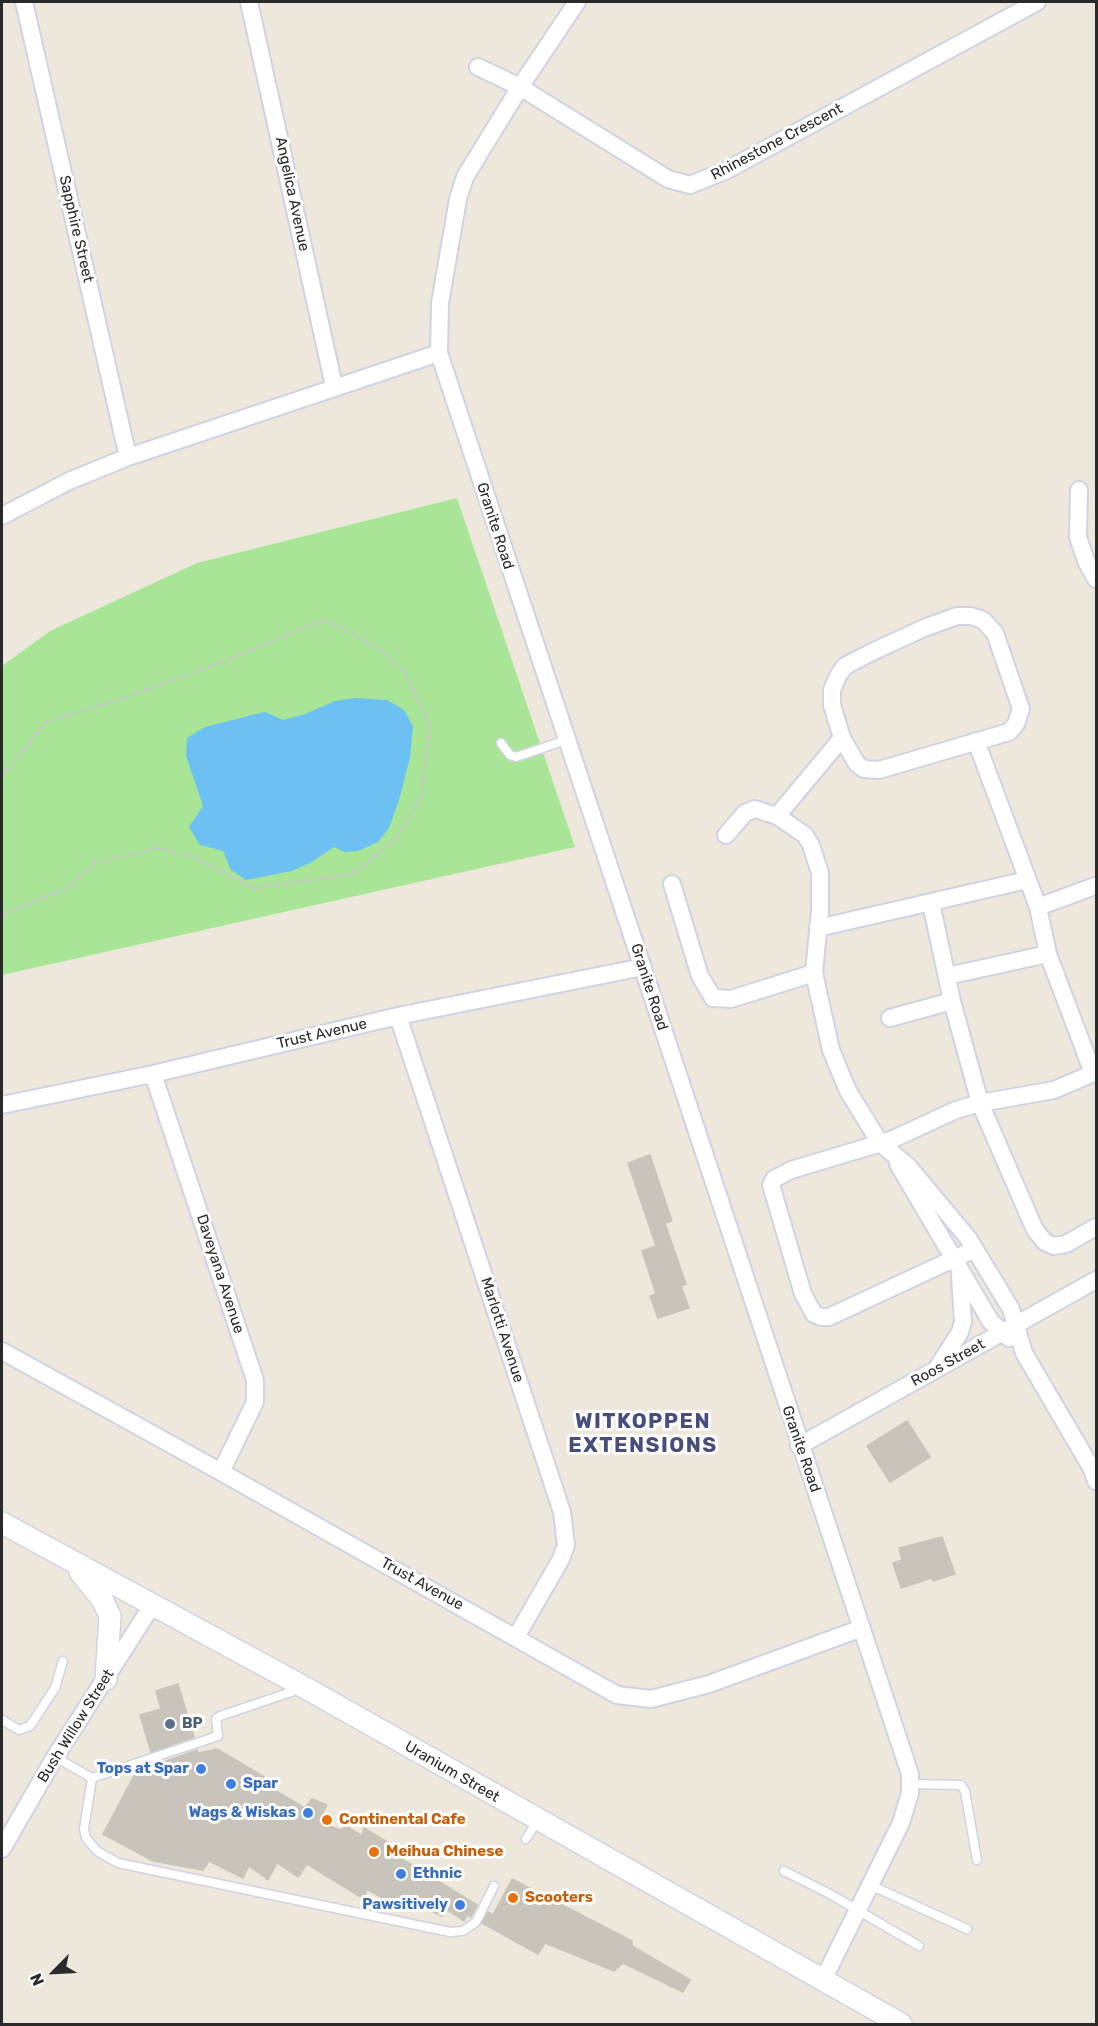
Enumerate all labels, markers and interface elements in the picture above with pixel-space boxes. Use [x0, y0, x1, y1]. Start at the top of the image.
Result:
street label: Rhinestone Crescent [708, 100, 846, 184]
street label: Angelica Avenue [271, 135, 313, 253]
street label: Sapphire Street [55, 174, 97, 284]
street label: Granite Road [472, 480, 518, 572]
street label: Granite Road [626, 941, 672, 1033]
street label: Trust Avenue [275, 1015, 369, 1053]
street label: Daveyana Avenue [192, 1212, 248, 1336]
street label: Marlotti Avenue [476, 1275, 528, 1385]
street label: Roos Street [908, 1335, 988, 1391]
street label: Granite Road [778, 1403, 824, 1495]
district label: WITKOPPEN EXTENSIONS [568, 1409, 718, 1459]
street label: Trust Avenue [377, 1554, 467, 1614]
street label: Bush Willow Street [34, 1666, 118, 1786]
place label: BP [182, 1715, 203, 1733]
marker: BP [163, 1717, 177, 1731]
street label: Uranium Street [401, 1738, 503, 1806]
place label: Tops at Spar [97, 1760, 189, 1778]
marker: Tops at Spar [194, 1762, 208, 1776]
place label: Spar [243, 1775, 278, 1793]
marker: Spar [224, 1777, 238, 1791]
place label: Wags & Wiskas [189, 1804, 296, 1822]
marker: Wags & Wiskas [301, 1806, 315, 1820]
place label: Continental Cafe [339, 1811, 466, 1829]
marker: Continental Cafe [320, 1813, 334, 1827]
place label: Meihua Chinese [386, 1843, 503, 1861]
marker: Meihua Chinese [367, 1845, 381, 1859]
place label: Ethnic [413, 1865, 462, 1883]
marker: Ethnic [394, 1867, 408, 1881]
place label: Scooters [525, 1889, 593, 1907]
marker: Scooters [506, 1891, 520, 1905]
place label: Pawsitively [362, 1896, 448, 1914]
marker: Pawsitively [453, 1898, 467, 1912]
north arrow [24, 1942, 84, 2002]
text: N [26, 1970, 48, 1989]

